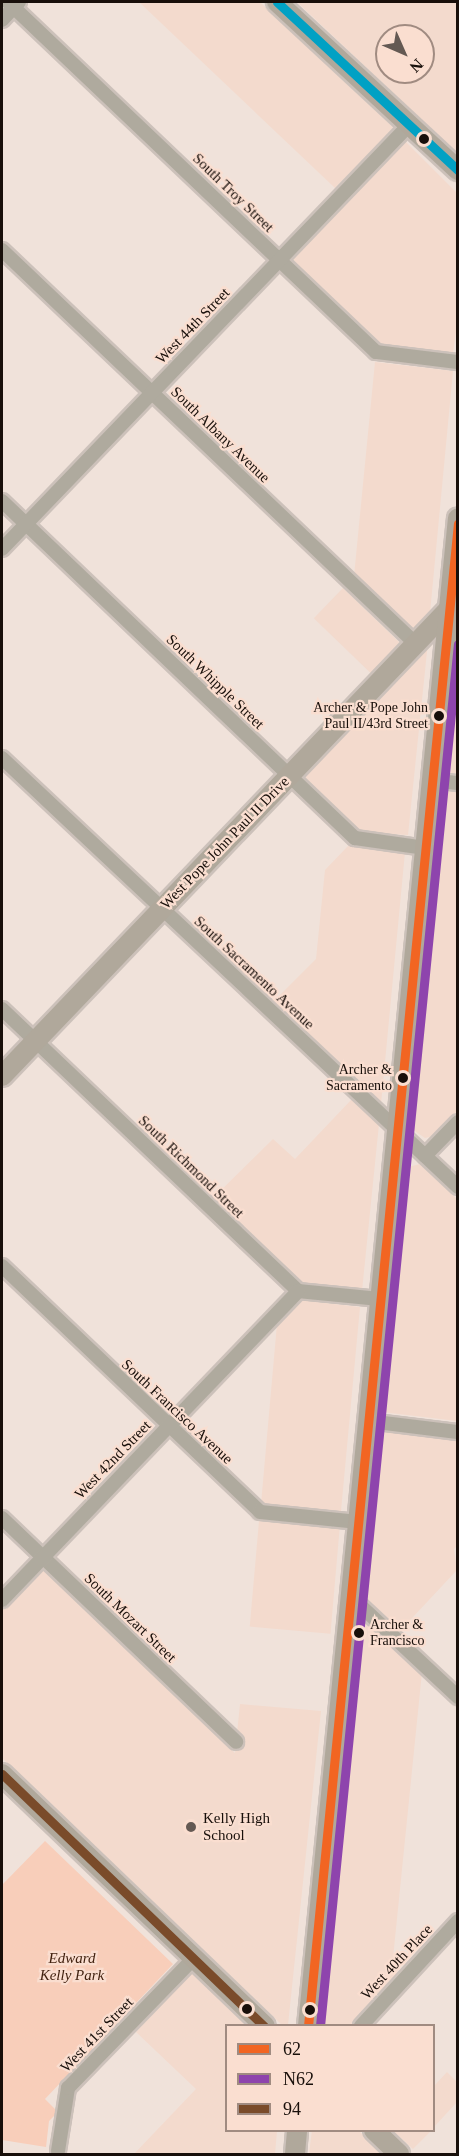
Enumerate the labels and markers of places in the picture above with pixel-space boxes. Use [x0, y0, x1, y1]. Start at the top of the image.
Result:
unlabelled marker [418, 133, 430, 145]
place label: Archer & Pope John Paul II/43rd Street [313, 700, 428, 732]
marker: Archer & Pope John Paul II/43rd Street [433, 710, 445, 722]
place label: Archer & Sacramento [326, 1062, 392, 1094]
marker: Archer & Sacramento [397, 1072, 409, 1084]
place label: Archer & Francisco [370, 1617, 424, 1649]
marker: Archer & Francisco [353, 1627, 365, 1639]
place label: Kelly High School [203, 1809, 270, 1844]
marker: Kelly High School [184, 1820, 198, 1834]
unlabelled marker [241, 2003, 253, 2015]
unlabelled marker [304, 2004, 316, 2016]

